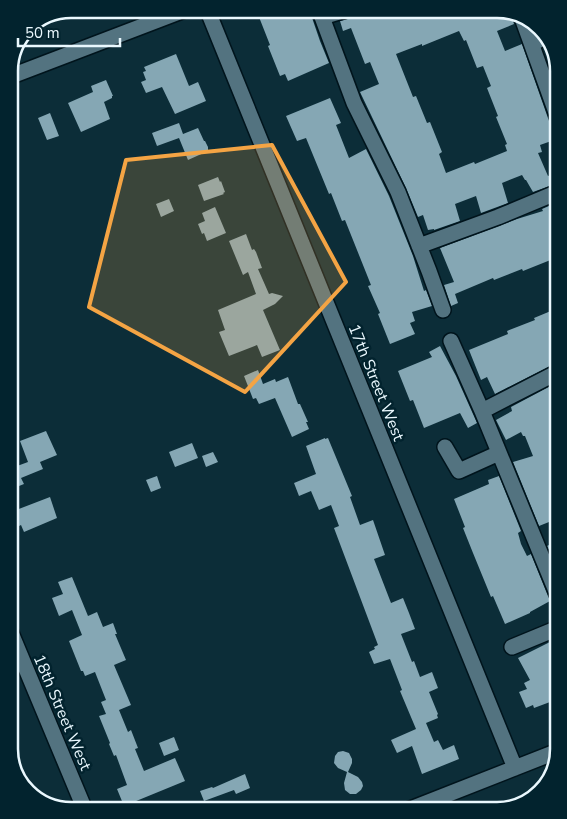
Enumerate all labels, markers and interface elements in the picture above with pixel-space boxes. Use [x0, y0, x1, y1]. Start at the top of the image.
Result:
scale bar [18, 15, 120, 47]
text: 50 m [25, 23, 60, 43]
street label: 17th Street West [343, 321, 410, 444]
street label: 18th Street West [28, 651, 97, 774]

